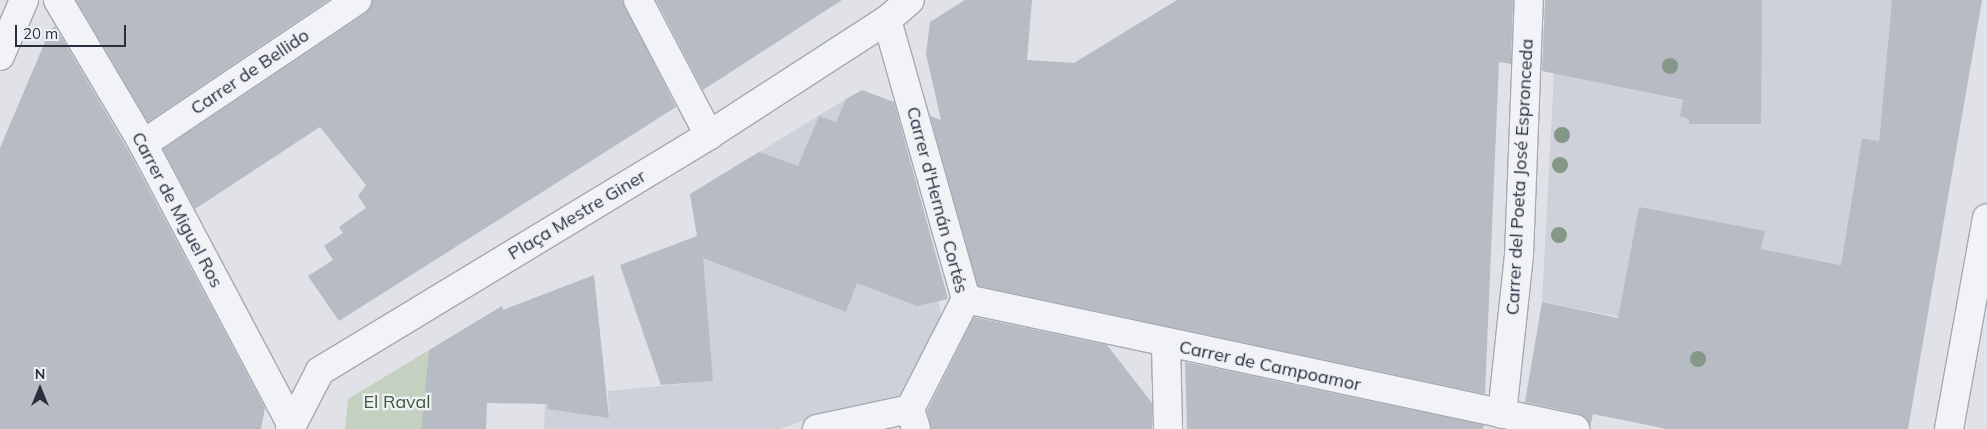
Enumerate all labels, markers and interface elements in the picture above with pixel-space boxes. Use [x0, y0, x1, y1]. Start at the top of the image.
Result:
scale bar [18, 15, 129, 47]
text: 20 m [23, 24, 58, 43]
street label: Carrer de Bellido [187, 24, 313, 120]
street label: Carrer del Poeta José Espronceda [1502, 38, 1538, 316]
street label: Carrer d'Hernán Cortés [902, 104, 972, 296]
street label: Carrer de Miguel Ros [127, 128, 227, 292]
street label: Plaça Mestre Giner [504, 165, 650, 265]
street label: Carrer de Campoamor [1177, 336, 1363, 396]
north arrow [15, 364, 65, 414]
text: N [35, 365, 45, 383]
park label: El Raval [363, 391, 431, 413]

